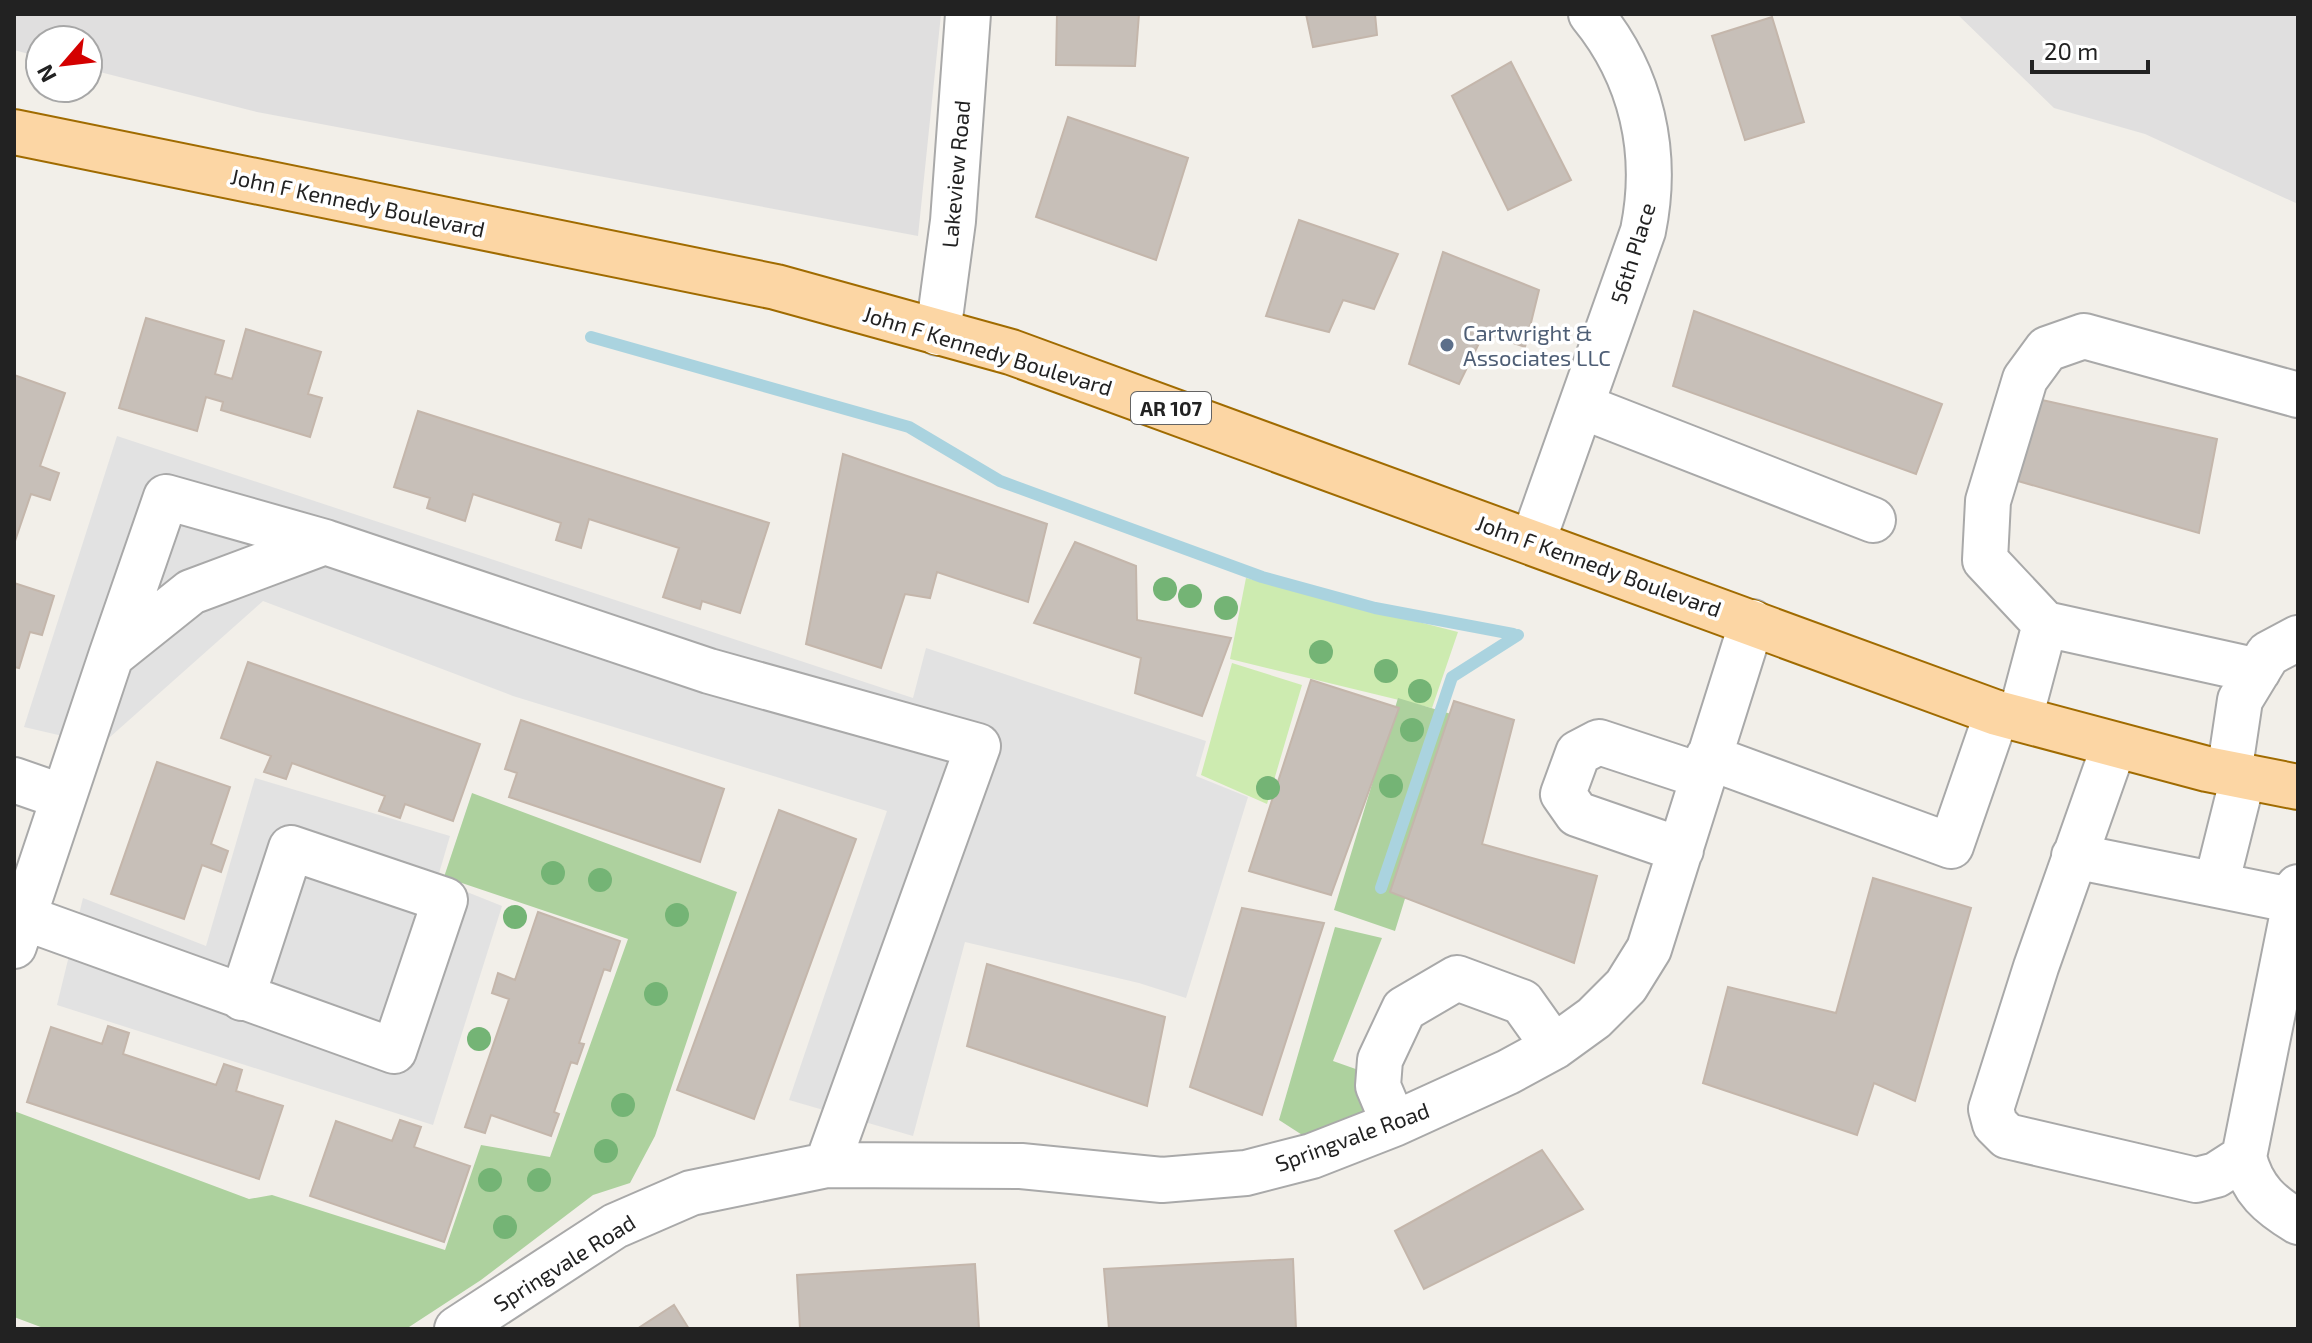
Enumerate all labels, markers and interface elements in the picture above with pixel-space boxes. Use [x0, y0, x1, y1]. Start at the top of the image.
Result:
north arrow [24, 24, 104, 104]
scale bar [2032, 24, 2148, 74]
text: 20 m [2044, 36, 2098, 65]
text: N [30, 61, 61, 87]
street label: Lakeview Road [936, 99, 974, 249]
street label: John F Kennedy Boulevard [229, 162, 487, 242]
street label: 56th Place [1604, 199, 1660, 307]
street label: John F Kennedy Boulevard [860, 300, 1116, 400]
place label: Cartwright & Associates LLC [1463, 319, 1611, 370]
marker: Cartwright & Associates LLC [1438, 336, 1456, 354]
road number: AR 107 [1131, 392, 1211, 424]
street label: John F Kennedy Boulevard [1473, 508, 1725, 622]
street label: Springvale Road [1271, 1096, 1433, 1176]
street label: Springvale Road [488, 1208, 640, 1316]

